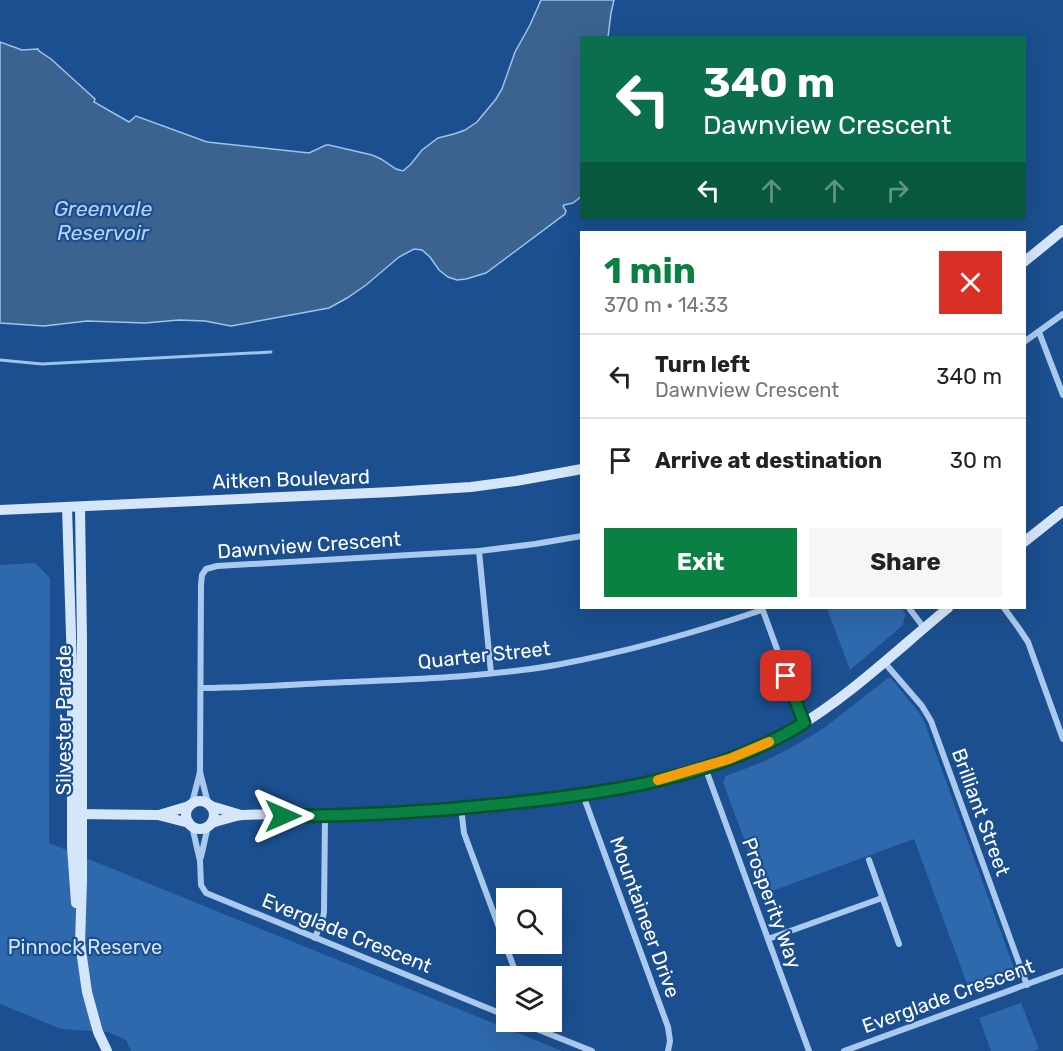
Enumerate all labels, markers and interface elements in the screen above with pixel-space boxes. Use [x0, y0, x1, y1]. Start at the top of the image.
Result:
text: 340 m [703, 58, 835, 108]
icon: left [604, 60, 682, 138]
text: Dawnview Crescent [703, 109, 952, 141]
icon: left [692, 174, 725, 207]
icon: ahead [755, 174, 788, 207]
icon: ahead [818, 174, 851, 207]
icon: right [881, 174, 914, 207]
water label: Greenvale Reservoir [54, 196, 153, 245]
text: 1 min [604, 249, 696, 292]
button: close [939, 251, 1002, 314]
text: 370 m · 14:33 [604, 293, 728, 317]
text: Turn left [655, 351, 750, 378]
icon: left [604, 360, 637, 393]
text: 340 m [936, 363, 1002, 390]
text: Dawnview Crescent [655, 378, 839, 402]
icon: arrive [604, 444, 637, 477]
text: Arrive at destination [655, 447, 882, 474]
text: 30 m [950, 447, 1002, 474]
street label: Aitken Boulevard [212, 464, 370, 494]
street label: Dawnview Crescent [216, 527, 402, 563]
button: Exit [604, 528, 797, 597]
button: Share [809, 528, 1002, 597]
street label: Quarter Street [417, 636, 552, 674]
street label: Silvester Parade [52, 645, 76, 795]
pin [760, 650, 811, 701]
icon: arrive [769, 659, 802, 692]
street label: Brilliant Street [947, 745, 1015, 879]
position arrow [251, 784, 315, 848]
street label: Mountaineer Drive [605, 833, 685, 1001]
street label: Prosperity Way [737, 834, 807, 972]
street label: Everglade Crescent [259, 888, 436, 978]
map controls [496, 888, 562, 1032]
button: search [496, 888, 562, 954]
park label: Pinnock Reserve [8, 935, 162, 959]
street label: Everglade Crescent [859, 954, 1037, 1038]
button: layers [496, 966, 562, 1032]

